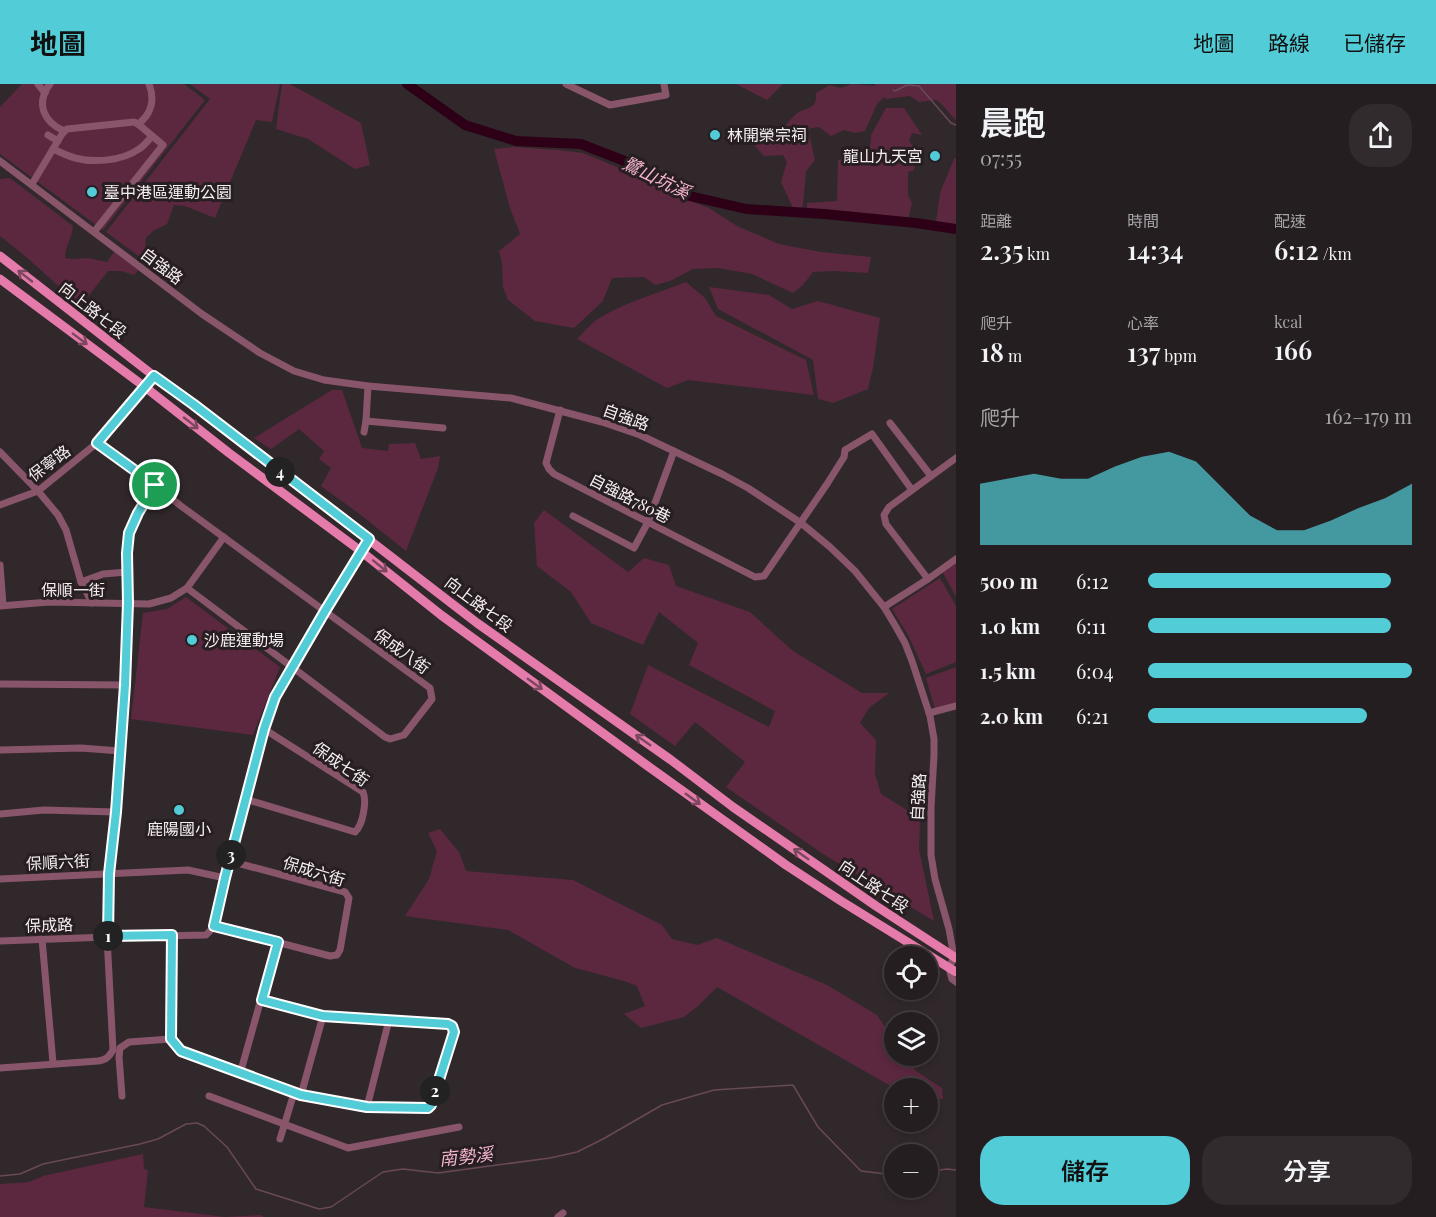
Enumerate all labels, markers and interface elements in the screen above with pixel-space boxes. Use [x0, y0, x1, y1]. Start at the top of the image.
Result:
text: 地圖 [30, 24, 86, 61]
text: 地圖 [1193, 28, 1235, 56]
text: 路線 [1268, 28, 1310, 56]
text: 已儲存 [1343, 28, 1406, 56]
text: 晨跑 [980, 99, 1046, 143]
button: share [1349, 104, 1412, 167]
place label: 林開榮宗祠 [727, 124, 807, 145]
marker: 林開榮宗祠 [708, 128, 722, 142]
text: 07:55 [980, 144, 1022, 171]
place label: 龍山九天宮 [843, 145, 923, 166]
marker: 龍山九天宮 [928, 149, 942, 163]
water label: 鷺山坑溪 [619, 151, 697, 205]
place label: 臺中港區運動公園 [104, 181, 232, 202]
marker: 臺中港區運動公園 [85, 185, 99, 199]
text: 距離 [980, 210, 1012, 231]
text: 時間 [1127, 210, 1159, 231]
text: 配速 [1274, 210, 1306, 231]
text: 2.35 [980, 232, 1023, 267]
text: 14:34 [1127, 232, 1183, 267]
text: 6:12 [1274, 232, 1319, 267]
street label: 自強路 [137, 243, 188, 288]
text: km [1023, 243, 1050, 264]
text: /km [1319, 243, 1352, 264]
one-way arrow [17, 269, 33, 282]
street label: 向上路七段 [55, 277, 131, 343]
text: kcal [1274, 311, 1303, 332]
text: 爬升 [980, 312, 1012, 333]
text: 心率 [1127, 312, 1159, 333]
text: 166 [1274, 332, 1312, 367]
one-way arrow [72, 333, 88, 346]
text: 18 [980, 334, 1004, 369]
text: 137 [1127, 334, 1160, 369]
text: m [1004, 345, 1022, 366]
text: bpm [1160, 345, 1197, 366]
street label: 自強路 [600, 398, 652, 435]
text: 162–179 m [1325, 402, 1412, 429]
text: 爬升 [980, 403, 1020, 430]
one-way arrow [183, 417, 199, 430]
street label: 保寧路 [23, 440, 74, 485]
pin: 4 [265, 457, 295, 487]
pin [129, 459, 180, 510]
text: 4 [276, 461, 284, 482]
icon: arrive [138, 468, 171, 501]
street label: 自強路780巷 [586, 468, 674, 527]
one-way arrow [372, 560, 388, 573]
text: 500 m [980, 567, 1038, 594]
text: 6:12 [1076, 567, 1109, 594]
street label: 向上路七段 [441, 571, 518, 636]
street label: 保順一街 [41, 579, 105, 600]
text: 1.0 km [980, 612, 1040, 639]
text: 6:11 [1076, 612, 1106, 639]
street label: 保成八街 [370, 623, 434, 678]
place label: 沙鹿運動場 [204, 629, 284, 650]
marker: 沙鹿運動場 [185, 633, 199, 647]
text: 1.5 km [980, 657, 1036, 684]
text: 6:04 [1076, 657, 1114, 684]
one-way arrow [527, 678, 543, 690]
text: 2.0 km [980, 702, 1043, 729]
text: 6:21 [1076, 702, 1109, 729]
one-way arrow [635, 734, 652, 746]
street label: 保成七街 [309, 737, 374, 791]
street label: 自強路 [906, 772, 929, 821]
one-way arrow [685, 793, 701, 805]
marker: 鹿陽國小 [172, 803, 186, 817]
place label: 鹿陽國小 [147, 818, 211, 839]
pin: 3 [216, 840, 246, 870]
text: 3 [227, 844, 235, 865]
one-way arrow [793, 848, 810, 860]
street label: 保順六街 [25, 849, 90, 874]
street label: 保成六街 [280, 851, 348, 890]
street label: 向上路七段 [835, 855, 913, 917]
street label: 保成路 [25, 913, 73, 936]
pin: 1 [93, 921, 123, 951]
text: 1 [105, 925, 111, 946]
map controls [884, 946, 938, 1198]
button: locate [884, 946, 938, 1000]
button: layers [884, 1012, 938, 1066]
pin: 2 [420, 1076, 450, 1106]
button: + [884, 1078, 938, 1132]
text: 2 [431, 1080, 439, 1101]
button: 儲存 [980, 1136, 1190, 1205]
button: 分享 [1202, 1136, 1412, 1205]
water label: 南勢溪 [438, 1141, 497, 1171]
button: − [884, 1144, 938, 1198]

